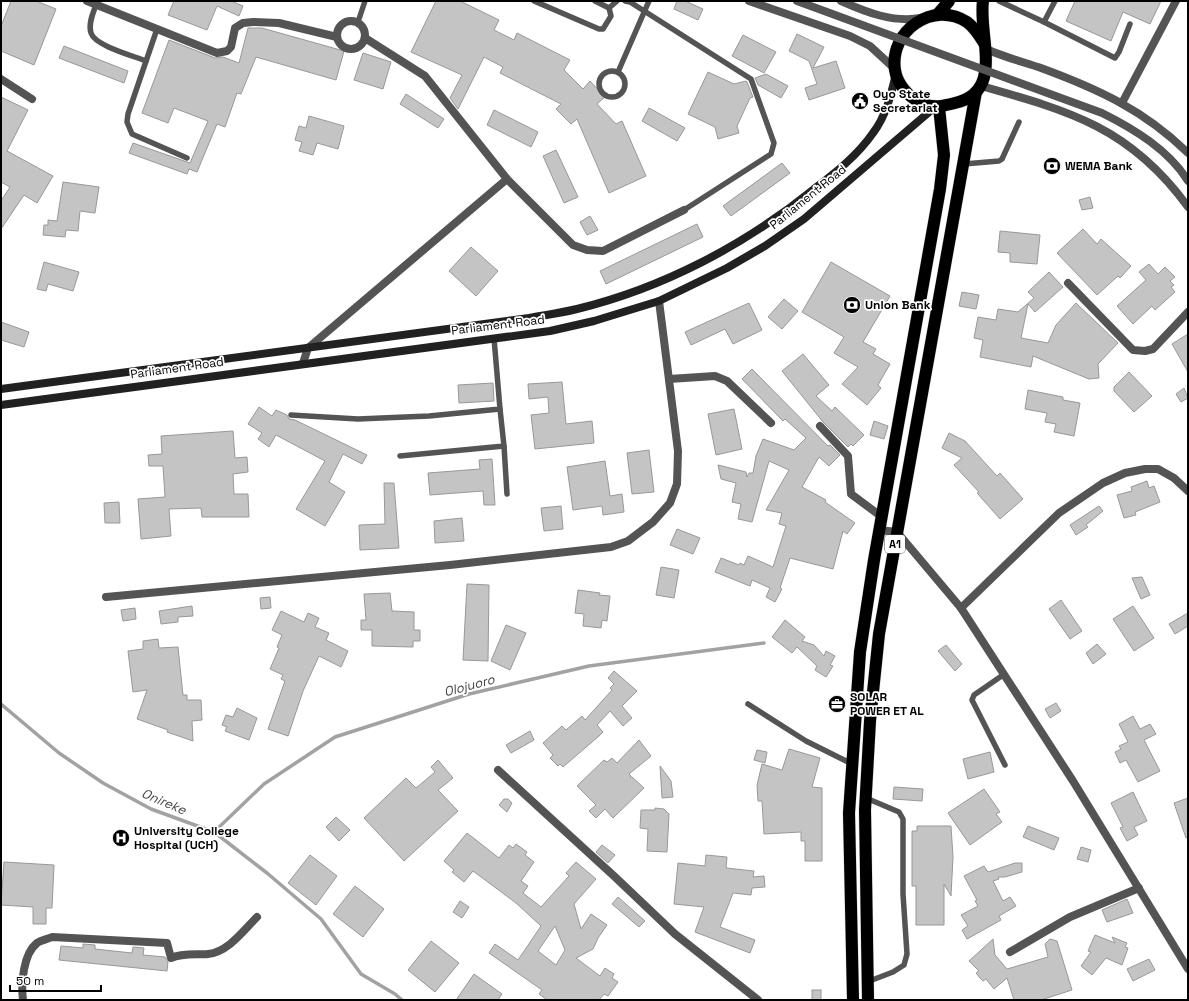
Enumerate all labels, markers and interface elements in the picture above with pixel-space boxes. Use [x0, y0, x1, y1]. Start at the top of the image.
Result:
place label: Oyo State Secretariat [873, 86, 938, 116]
public building icon: Oyo State Secretariat [850, 91, 870, 111]
bank icon: WEMA Bank [1042, 156, 1062, 176]
place label: WEMA Bank [1065, 158, 1133, 174]
street label: Parliament Road [766, 161, 850, 233]
bank icon: Union Bank [842, 295, 862, 315]
place label: Union Bank [865, 297, 931, 313]
street label: Parliament Road [450, 311, 546, 339]
street label: Parliament Road [129, 354, 225, 382]
road number: A1 [885, 535, 905, 553]
water label: Olojuoro [442, 670, 497, 700]
place label: SOLAR POWER ET AL [850, 689, 924, 719]
office icon: SOLAR POWER ET AL [827, 694, 847, 714]
water label: Onireke [139, 785, 190, 819]
place label: University College Hospital (UCH) [134, 823, 239, 853]
hospital icon: University College Hospital (UCH) [111, 828, 131, 848]
scale bar [10, 967, 101, 993]
text: 50 m [16, 973, 44, 989]

